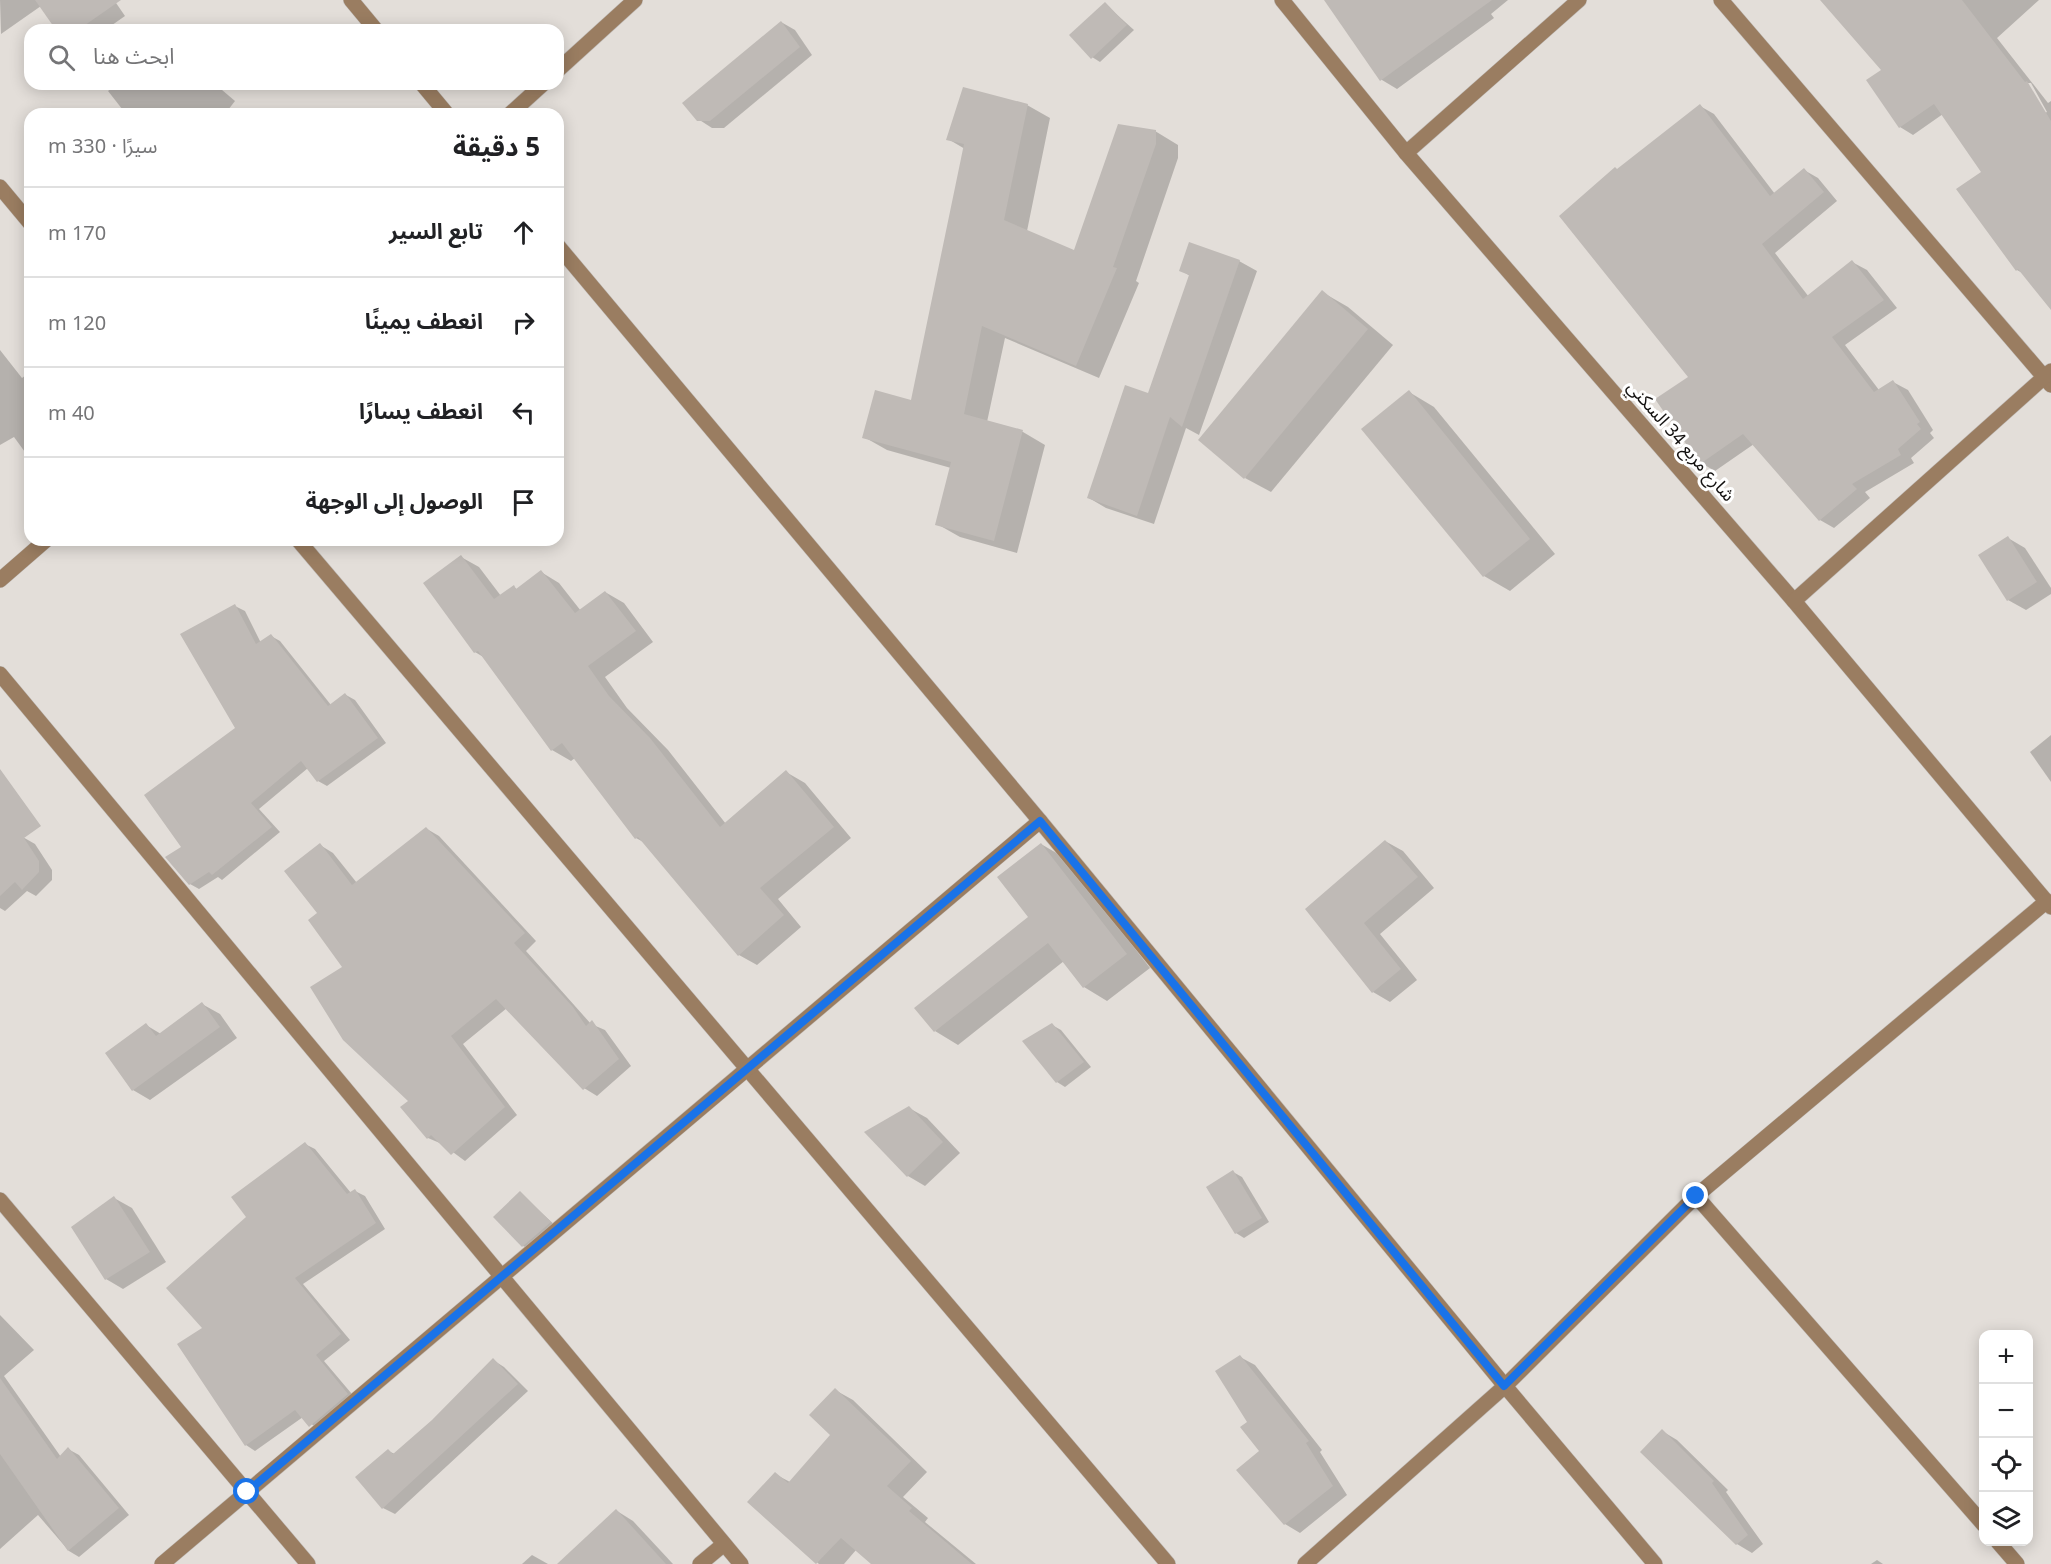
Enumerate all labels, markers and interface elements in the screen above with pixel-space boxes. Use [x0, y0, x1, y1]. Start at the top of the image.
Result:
search box [24, 24, 564, 90]
text: ابحث هنا [93, 40, 175, 70]
icon: search [45, 41, 78, 74]
text: 5 دقيقة [453, 128, 540, 164]
text: سيرًا · 330 m [48, 132, 157, 159]
text: تابع السير [389, 215, 483, 245]
icon: ahead [507, 216, 540, 249]
text: 170 m [48, 219, 106, 246]
text: انعطف يمينًا [365, 305, 483, 335]
icon: right [507, 306, 540, 339]
text: 120 m [48, 309, 106, 336]
street label: شارع مربع 34 السكني [1620, 375, 1741, 508]
text: انعطف يسارًا [359, 395, 483, 425]
icon: left [507, 396, 540, 429]
text: 40 m [48, 399, 95, 426]
text: الوصول إلى الوجهة [305, 485, 483, 515]
icon: arrive [507, 486, 540, 519]
route end [1682, 1182, 1708, 1208]
map controls [1979, 1330, 2033, 1546]
button: + [1979, 1330, 2033, 1384]
button: − [1979, 1384, 2033, 1438]
button: locate [1979, 1438, 2033, 1492]
route start [233, 1478, 259, 1504]
button: layers [1979, 1492, 2033, 1546]

